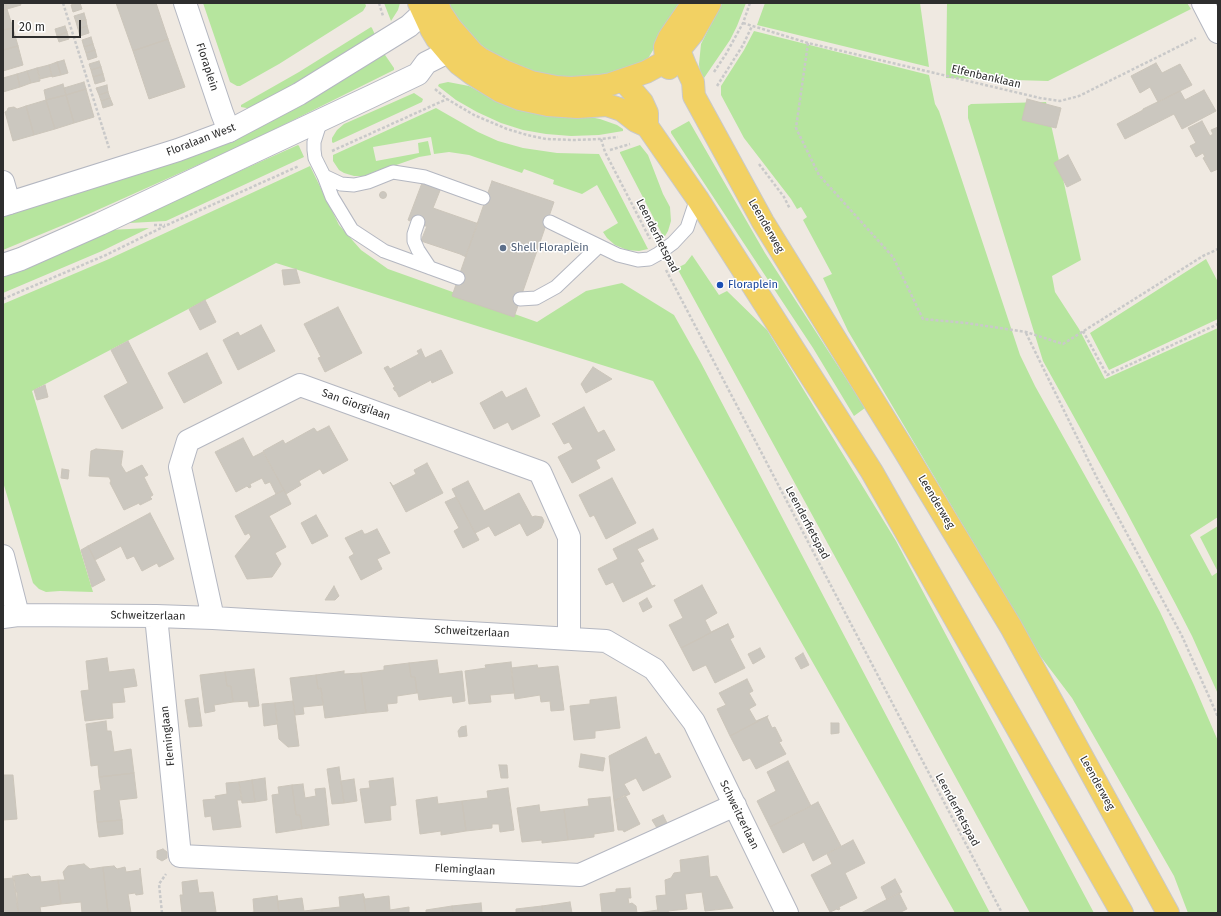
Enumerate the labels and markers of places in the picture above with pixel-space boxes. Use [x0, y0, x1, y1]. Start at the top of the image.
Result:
place label: Shell Floraplein [511, 241, 589, 255]
marker: Shell Floraplein [498, 243, 508, 253]
place label: Floraplein [728, 278, 778, 292]
marker: Floraplein [715, 280, 725, 290]

